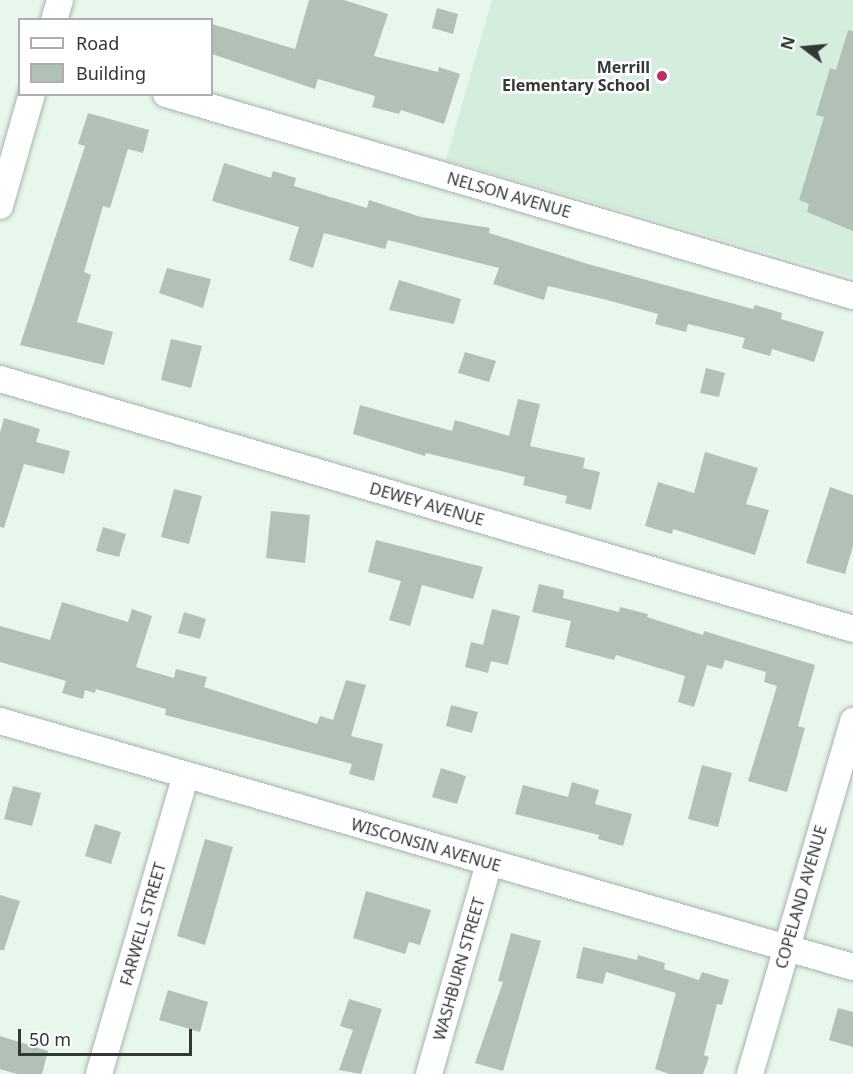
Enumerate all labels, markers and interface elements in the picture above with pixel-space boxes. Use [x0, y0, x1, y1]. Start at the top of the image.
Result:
legend [18, 18, 213, 96]
north arrow [775, 18, 835, 78]
text: Road [76, 31, 119, 55]
text: N [775, 34, 800, 52]
place label: Merrill Elementary School [502, 57, 650, 95]
text: Building [76, 61, 146, 85]
marker: Merrill Elementary School [655, 69, 669, 83]
street label: NELSON AVENUE [445, 168, 573, 222]
street label: DEWEY AVENUE [367, 478, 487, 530]
street label: WISCONSIN AVENUE [349, 814, 503, 876]
street label: COPELAND AVENUE [771, 823, 831, 971]
street label: FARWELL STREET [116, 860, 170, 988]
street label: WASHBURN STREET [429, 895, 489, 1043]
scale bar [21, 1017, 195, 1055]
text: 50 m [29, 1027, 71, 1051]

